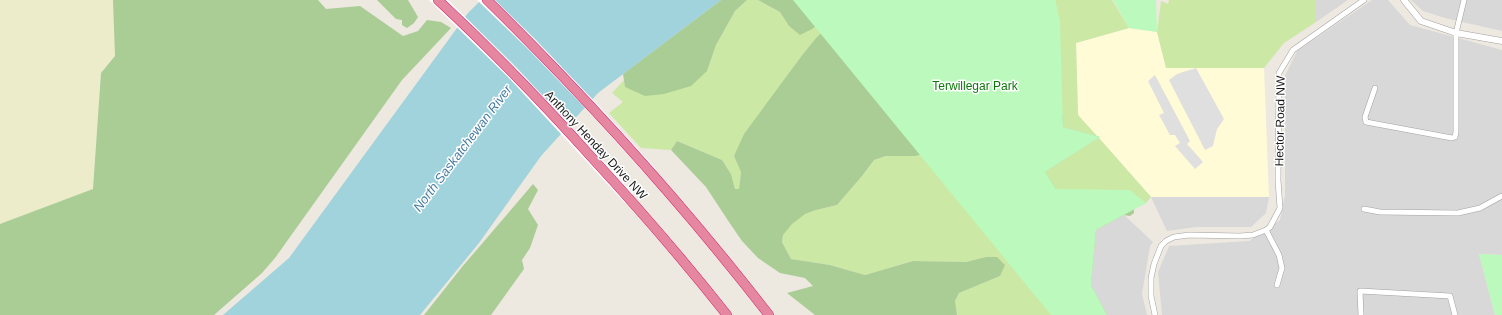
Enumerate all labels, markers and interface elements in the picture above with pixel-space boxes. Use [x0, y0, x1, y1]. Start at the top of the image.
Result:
street label: Hector Road NW [1272, 75, 1288, 166]
park label: Terwillegar Park [932, 79, 1019, 93]
water label: North Saskatchewan River [410, 82, 515, 214]
street label: Anthony Henday Drive NW [542, 88, 650, 203]

